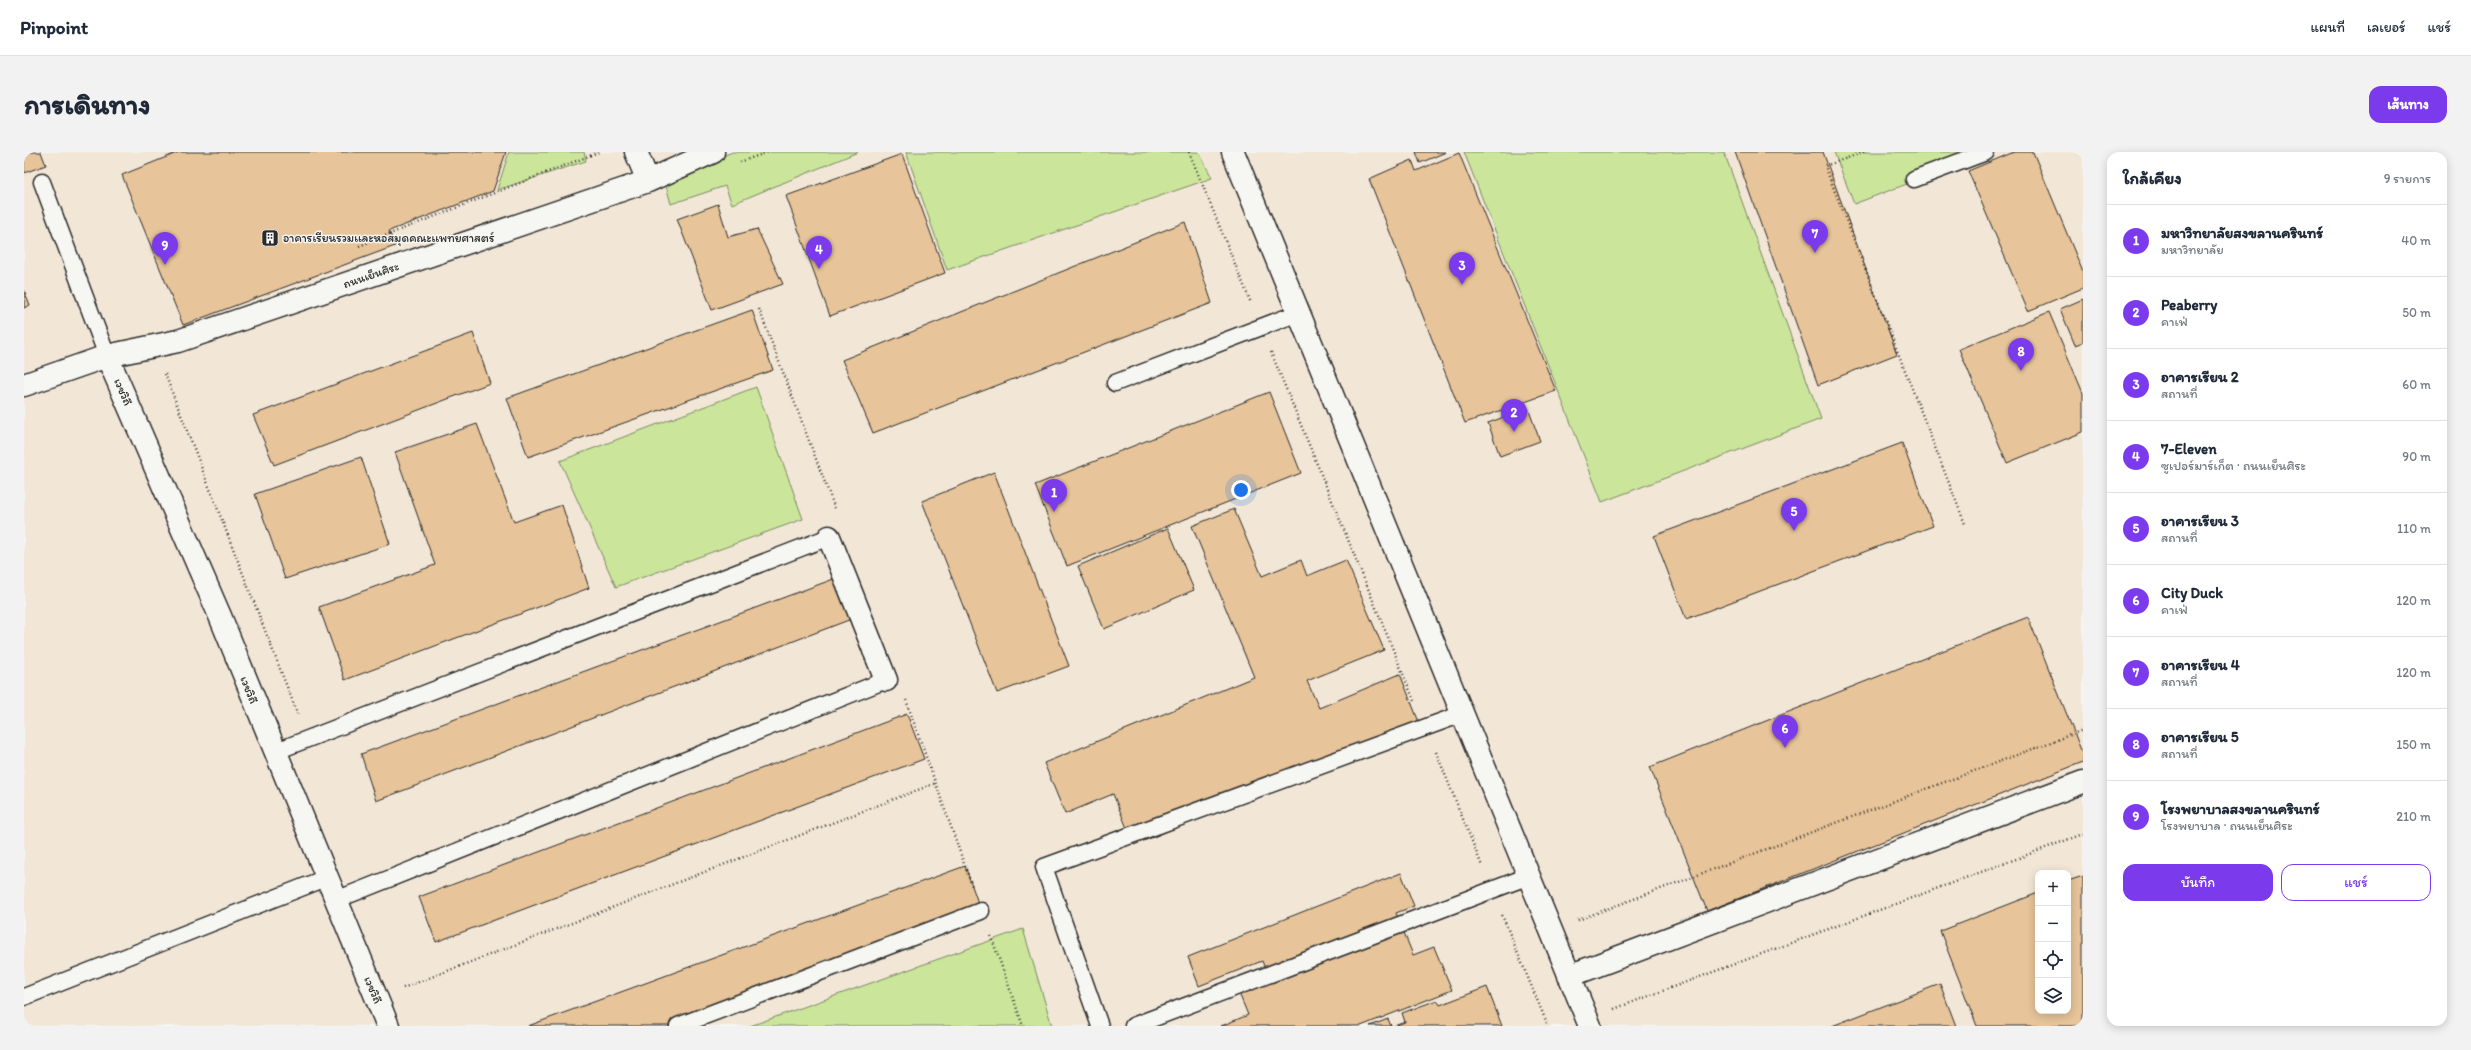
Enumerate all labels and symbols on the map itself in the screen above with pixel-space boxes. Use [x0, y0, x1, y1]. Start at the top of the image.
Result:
pin: 7 [1802, 220, 1828, 253]
building icon: อาคารเรียนรวมเเละหอสมุดคณะเเพทยศาสตร์ [260, 228, 280, 248]
place label: อาคารเรียนรวมเเละหอสมุดคณะเเพทยศาสตร์ [283, 231, 495, 247]
pin: 9 [152, 232, 178, 265]
pin: 4 [806, 236, 832, 269]
pin: 3 [1449, 252, 1475, 285]
street label: ถนนเย็นศิระ [341, 258, 401, 291]
pin: 8 [2008, 338, 2034, 371]
street label: เวชวิถี [111, 376, 135, 408]
pin: 2 [1501, 399, 1527, 432]
pin: 1 [1041, 479, 1067, 512]
your location [1231, 480, 1251, 500]
pin: 5 [1781, 498, 1807, 531]
street label: เวชวิถี [237, 674, 261, 706]
pin: 6 [1772, 715, 1798, 748]
street label: เวชวิถี [361, 974, 385, 1006]

